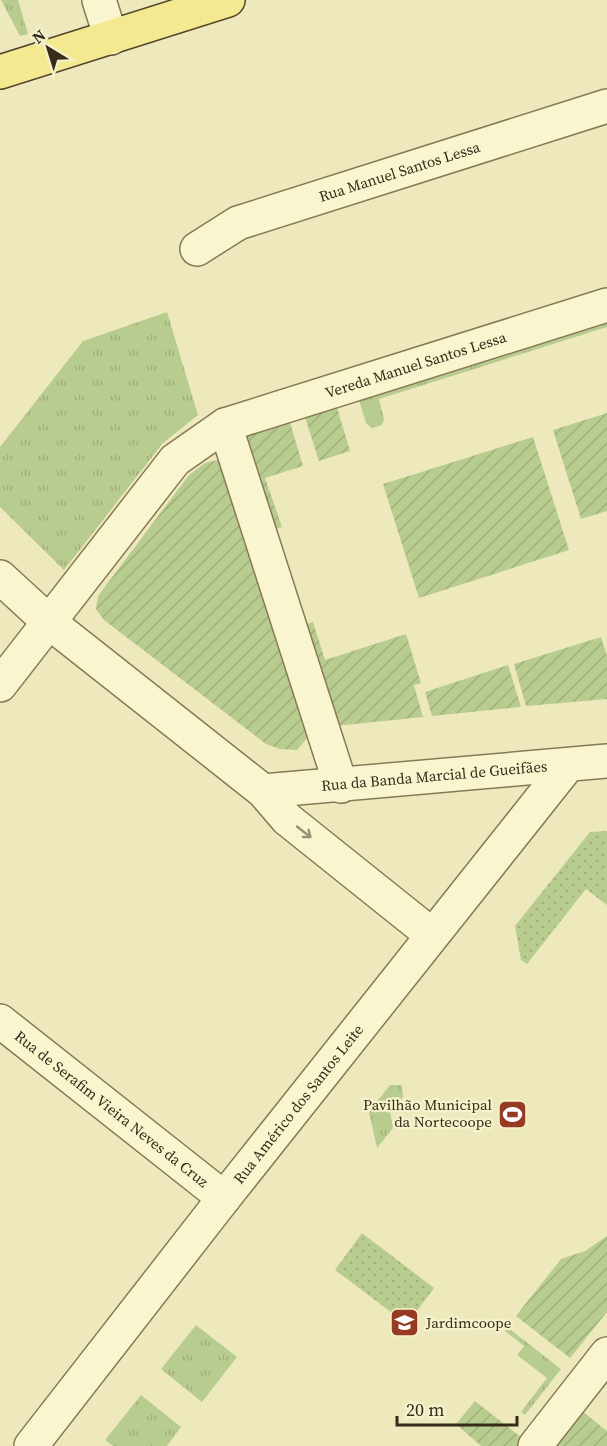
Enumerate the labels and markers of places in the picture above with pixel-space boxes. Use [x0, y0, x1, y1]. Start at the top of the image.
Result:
place label: Pavilhão Municipal da Nortecoope [363, 1094, 493, 1132]
sports icon: Pavilhão Municipal da Nortecoope [497, 1098, 529, 1130]
school or university icon: Jardimcoope [389, 1307, 421, 1339]
place label: Jardimcoope [425, 1312, 512, 1333]

